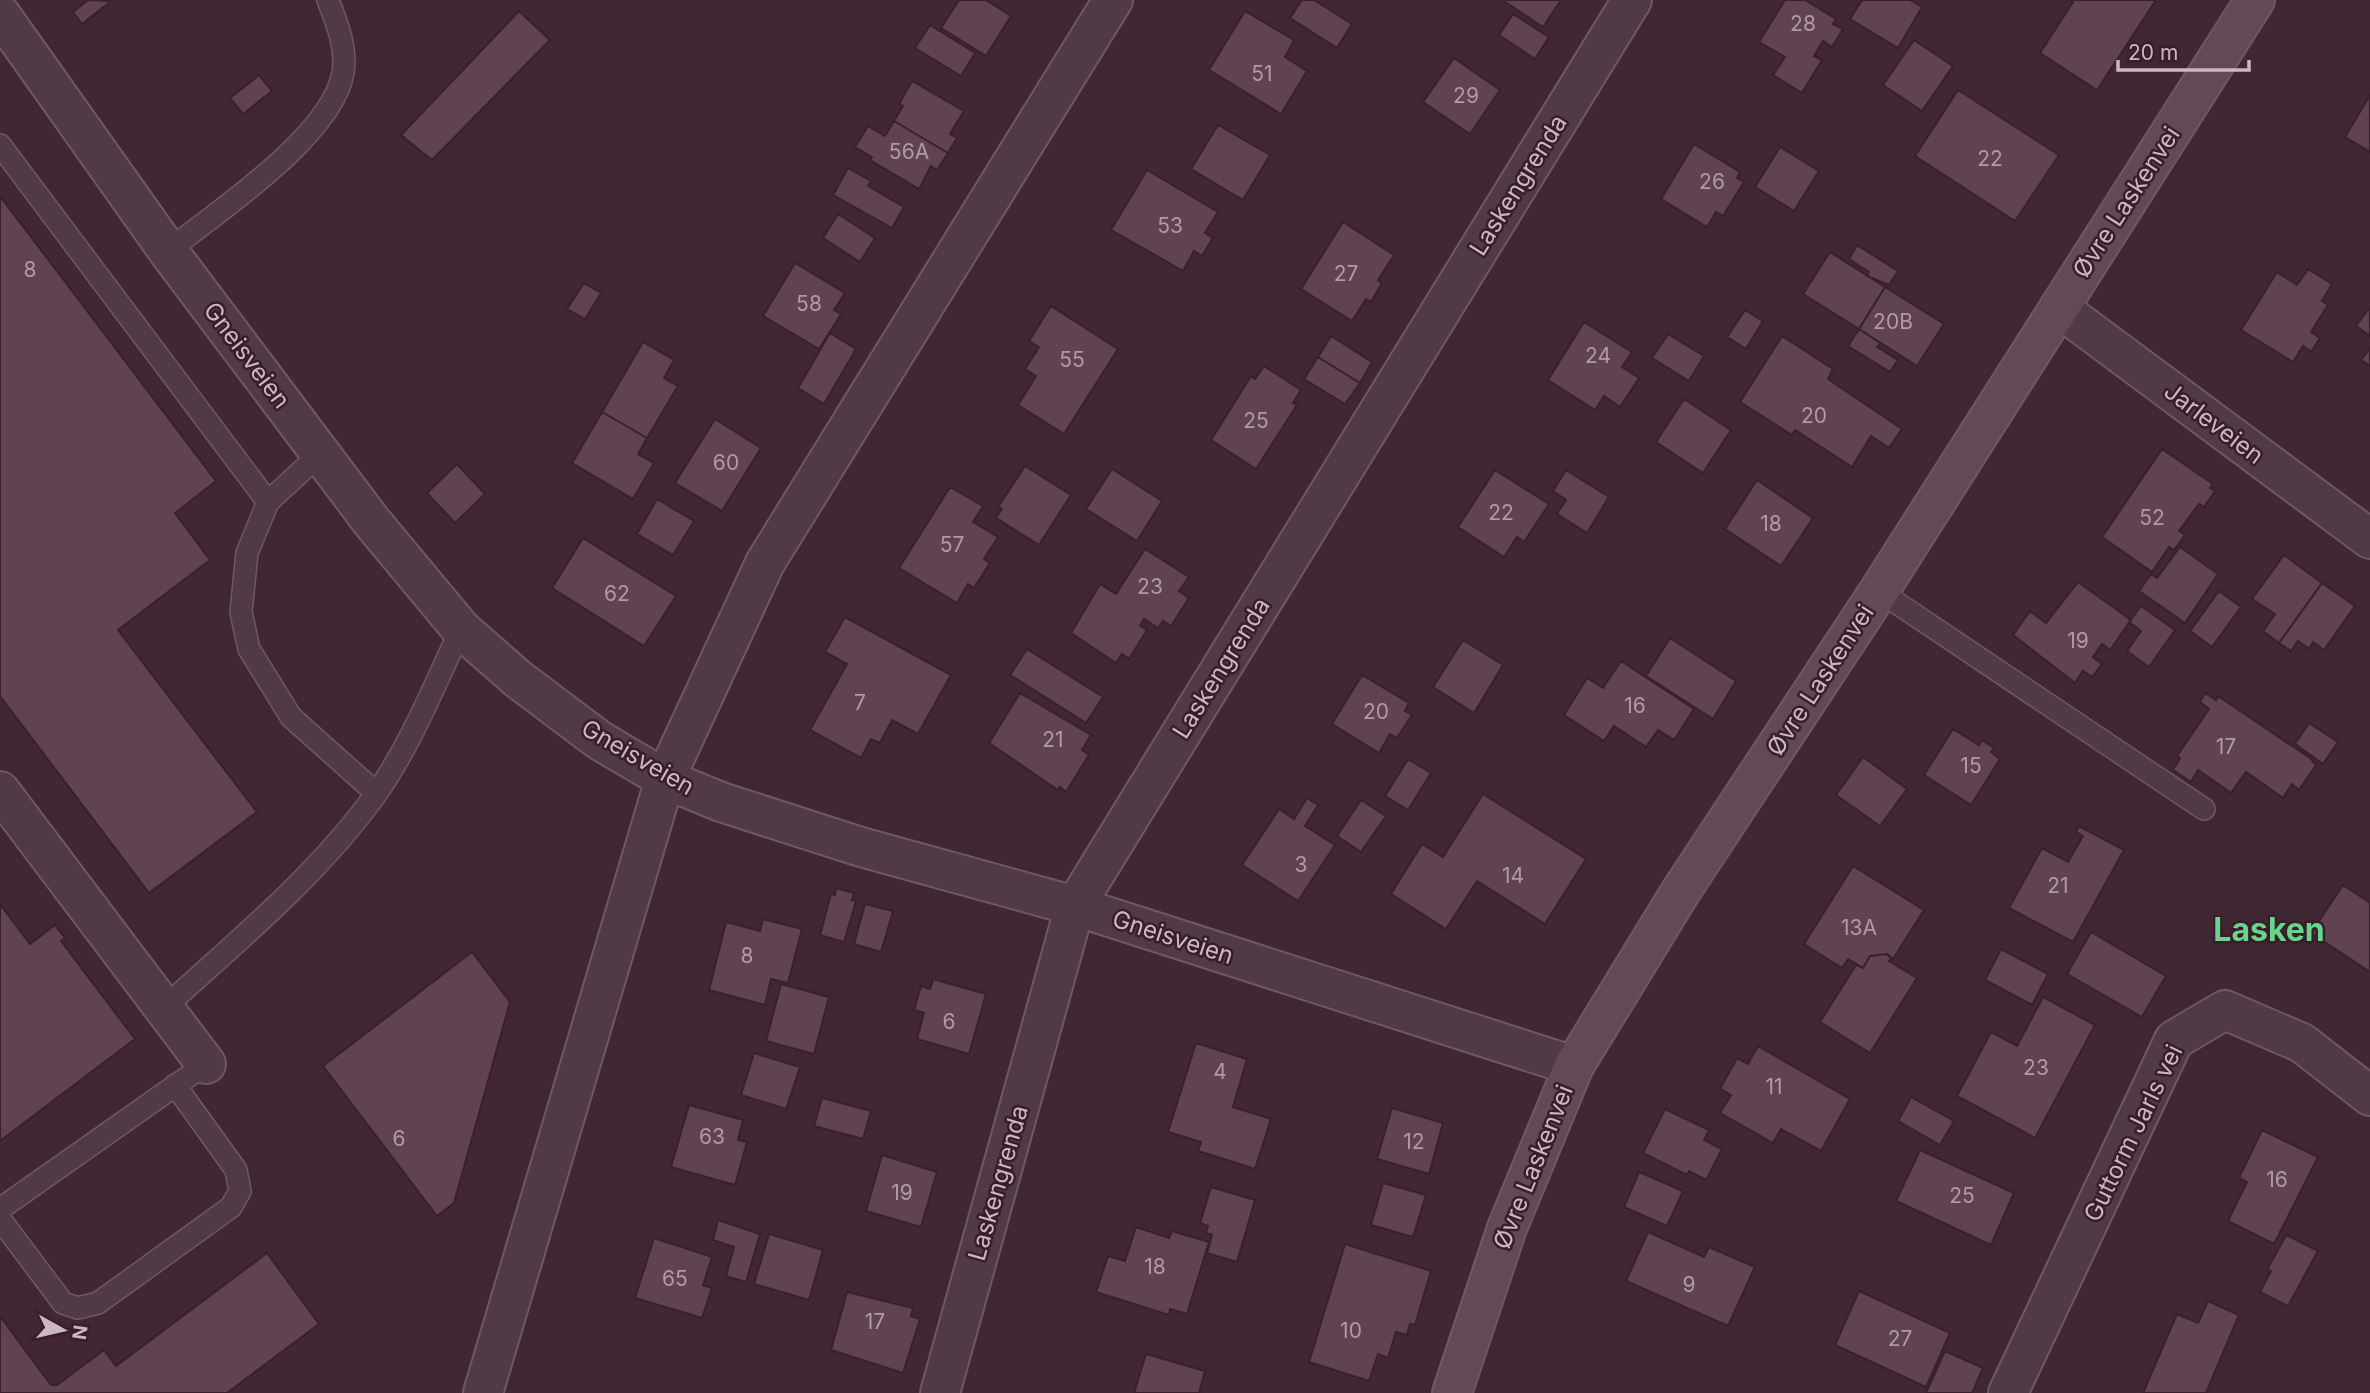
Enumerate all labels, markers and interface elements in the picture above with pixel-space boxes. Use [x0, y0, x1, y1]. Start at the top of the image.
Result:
house number: 28 [1790, 11, 1816, 36]
scale bar [2118, 28, 2249, 72]
text: 20 m [2128, 40, 2178, 65]
house number: 51 [1251, 61, 1273, 86]
house number: 29 [1453, 83, 1479, 108]
street label: Laskengrenda [1463, 109, 1573, 261]
street label: Øvre Laskenvei [2066, 121, 2186, 283]
house number: 56A [889, 139, 929, 164]
house number: 22 [1977, 146, 2003, 171]
house number: 26 [1699, 169, 1725, 194]
house number: 53 [1157, 213, 1183, 238]
house number: 8 [24, 257, 37, 282]
house number: 27 [1334, 261, 1358, 286]
house number: 58 [796, 291, 822, 316]
street label: Gneisveien [198, 296, 296, 414]
house number: 20B [1873, 309, 1913, 334]
house number: 24 [1585, 343, 1611, 368]
house number: 55 [1059, 347, 1085, 372]
street label: Jarleveien [2159, 376, 2269, 470]
house number: 20 [1801, 403, 1827, 428]
house number: 25 [1243, 408, 1269, 433]
house number: 60 [713, 450, 739, 475]
house number: 22 [1488, 500, 1514, 525]
house number: 52 [2139, 505, 2165, 530]
house number: 18 [1760, 511, 1782, 536]
house number: 57 [940, 532, 964, 557]
house number: 23 [1137, 574, 1163, 599]
house number: 62 [604, 581, 630, 606]
street label: Laskengrenda [1166, 592, 1276, 744]
street label: Øvre Laskenvei [1760, 599, 1880, 761]
house number: 19 [2067, 628, 2089, 653]
house number: 7 [854, 690, 866, 715]
house number: 16 [1624, 693, 1646, 718]
house number: 20 [1363, 699, 1389, 724]
street label: Gneisveien [576, 713, 700, 801]
house number: 21 [1042, 727, 1064, 752]
house number: 17 [2216, 734, 2236, 759]
house number: 15 [1960, 753, 1982, 778]
house number: 3 [1295, 852, 1307, 877]
house number: 14 [1502, 863, 1524, 888]
house number: 21 [2047, 873, 2069, 898]
street label: Gneisveien [1109, 904, 1237, 970]
district label: Lasken [2213, 910, 2325, 949]
house number: 13A [1841, 915, 1877, 940]
house number: 8 [741, 943, 754, 968]
house number: 6 [942, 1009, 956, 1034]
street label: Guttorm Jarls vei [2078, 1040, 2188, 1226]
house number: 23 [2023, 1055, 2049, 1080]
house number: 4 [1213, 1059, 1227, 1084]
house number: 11 [1765, 1074, 1783, 1099]
street label: Øvre Laskenvei [1487, 1081, 1579, 1253]
street label: Laskengrenda [962, 1102, 1034, 1264]
house number: 63 [699, 1124, 725, 1149]
house number: 6 [392, 1126, 406, 1151]
house number: 12 [1403, 1129, 1425, 1154]
house number: 16 [2266, 1167, 2288, 1192]
house number: 19 [891, 1180, 913, 1205]
house number: 25 [1949, 1183, 1975, 1208]
house number: 18 [1144, 1254, 1166, 1279]
house number: 65 [662, 1266, 688, 1291]
house number: 9 [1682, 1272, 1696, 1297]
north arrow [28, 1295, 98, 1365]
house number: 17 [865, 1309, 885, 1334]
house number: 10 [1340, 1318, 1362, 1343]
text: N [67, 1324, 92, 1341]
house number: 27 [1888, 1326, 1912, 1351]

